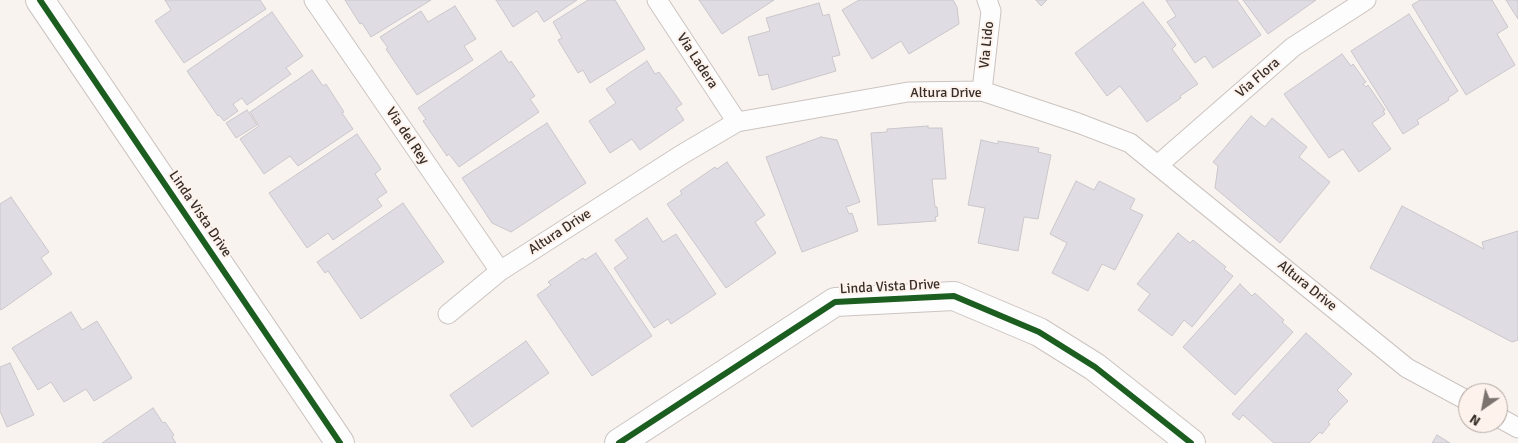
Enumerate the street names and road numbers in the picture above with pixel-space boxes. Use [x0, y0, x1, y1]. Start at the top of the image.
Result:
street label: Via Lido [976, 20, 998, 70]
street label: Via Ladera [673, 30, 721, 92]
street label: Via Flora [1233, 54, 1283, 102]
street label: Altura Drive [910, 85, 982, 101]
street label: Via del Rey [382, 104, 432, 168]
street label: Linda Vista Drive [165, 168, 235, 260]
street label: Altura Drive [525, 206, 595, 258]
street label: Altura Drive [1274, 257, 1340, 315]
street label: Linda Vista Drive [839, 276, 941, 298]

